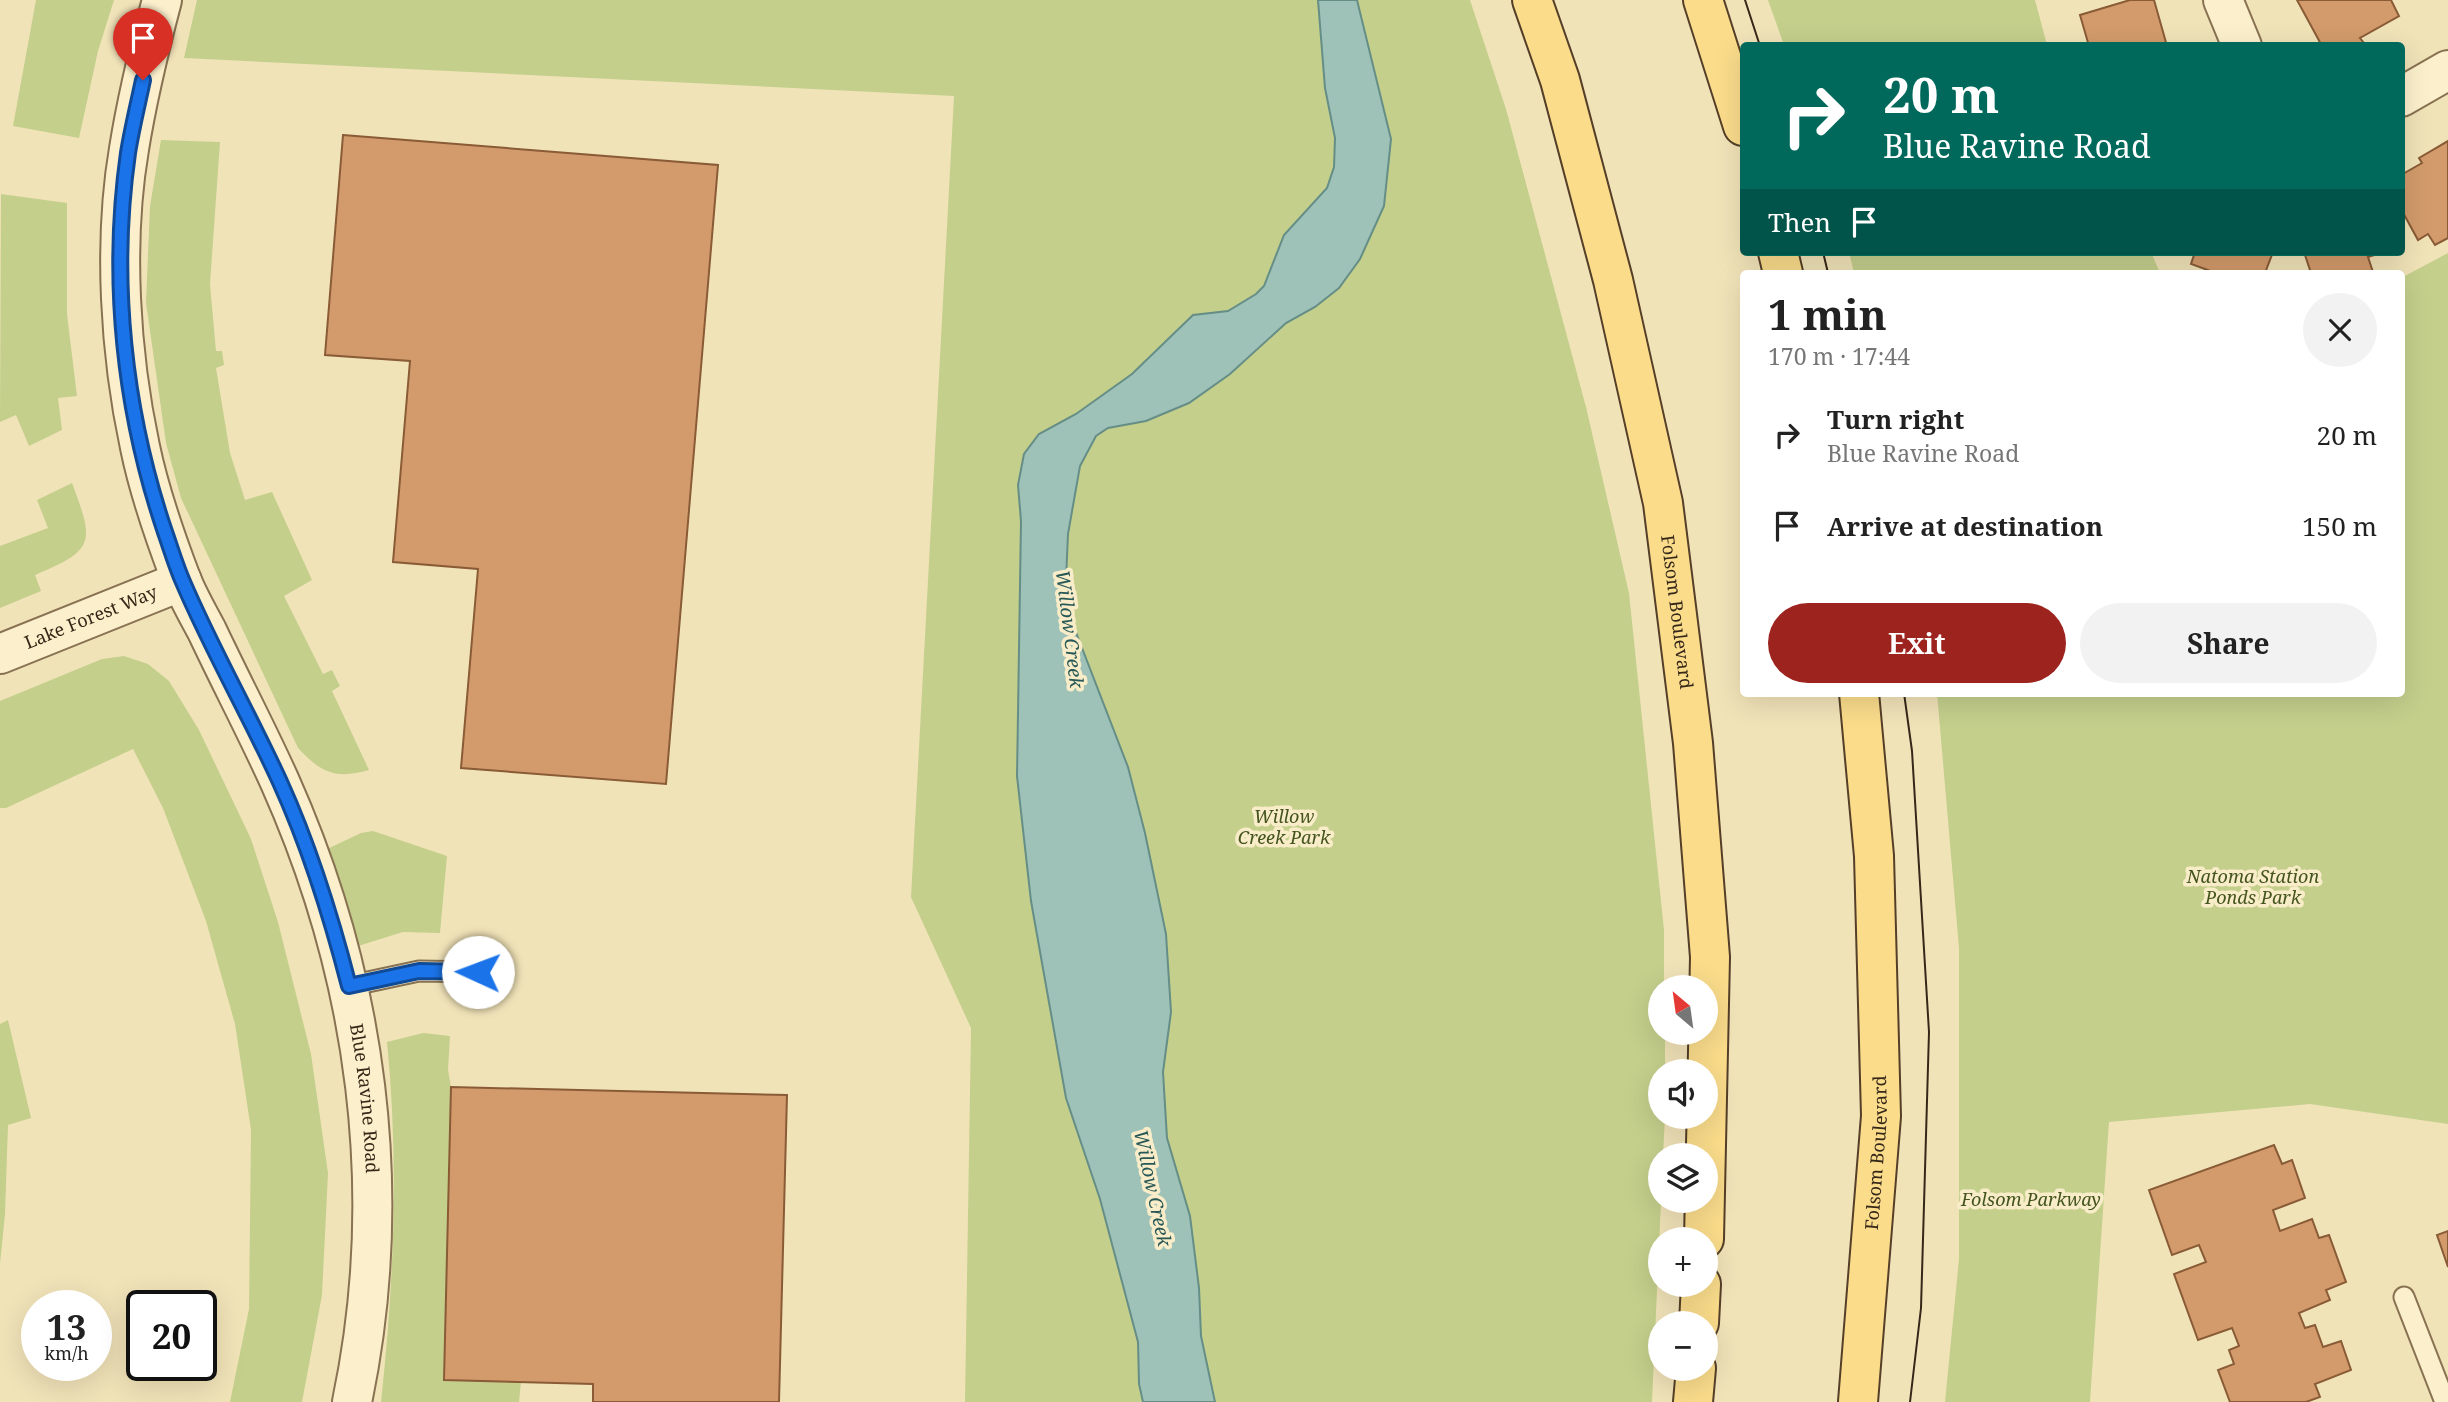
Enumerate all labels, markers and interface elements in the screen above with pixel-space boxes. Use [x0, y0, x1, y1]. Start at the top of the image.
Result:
pin [113, 8, 173, 80]
icon: arrive [124, 19, 162, 57]
text: 20 m [1883, 61, 1999, 127]
icon: right [1768, 70, 1859, 161]
text: Blue Ravine Road [1883, 124, 2151, 167]
icon: arrive [1845, 203, 1883, 241]
text: Then [1768, 204, 1831, 240]
text: 1 min [1768, 285, 1887, 342]
button: close [2303, 293, 2377, 367]
text: 170 m · 17:44 [1768, 340, 1910, 372]
text: Turn right [1827, 401, 1964, 437]
icon: right [1768, 416, 1806, 454]
text: 20 m [2317, 417, 2377, 453]
text: Blue Ravine Road [1827, 437, 2019, 469]
icon: arrive [1768, 507, 1806, 545]
text: Arrive at destination [1827, 508, 2103, 544]
text: 150 m [2302, 508, 2377, 544]
street label: Folsom Boulevard [1656, 533, 1699, 690]
water label: Willow Creek [1050, 569, 1090, 691]
street label: Lake Forest Way [21, 579, 161, 654]
button: Exit [1768, 603, 2066, 683]
button: Share [2080, 603, 2377, 683]
park label: Willow Creek Park [1238, 804, 1331, 849]
park label: Natoma Station Ponds Park [2186, 864, 2319, 909]
position arrow [441, 935, 515, 1009]
north arrow [1648, 975, 1718, 1045]
map controls [1648, 975, 1718, 1381]
street label: Blue Ravine Road [345, 1022, 385, 1174]
button: sound [1648, 1059, 1718, 1129]
street label: Folsom Boulevard [1859, 1075, 1892, 1231]
water label: Willow Creek [1128, 1127, 1178, 1250]
button: layers [1648, 1143, 1718, 1213]
park label: Folsom Parkway [1960, 1187, 2101, 1211]
button: + [1648, 1227, 1718, 1297]
speed limit sign: 20 [126, 1290, 217, 1381]
text: 13 [47, 1303, 86, 1350]
button: − [1648, 1311, 1718, 1381]
text: km/h [44, 1341, 89, 1365]

